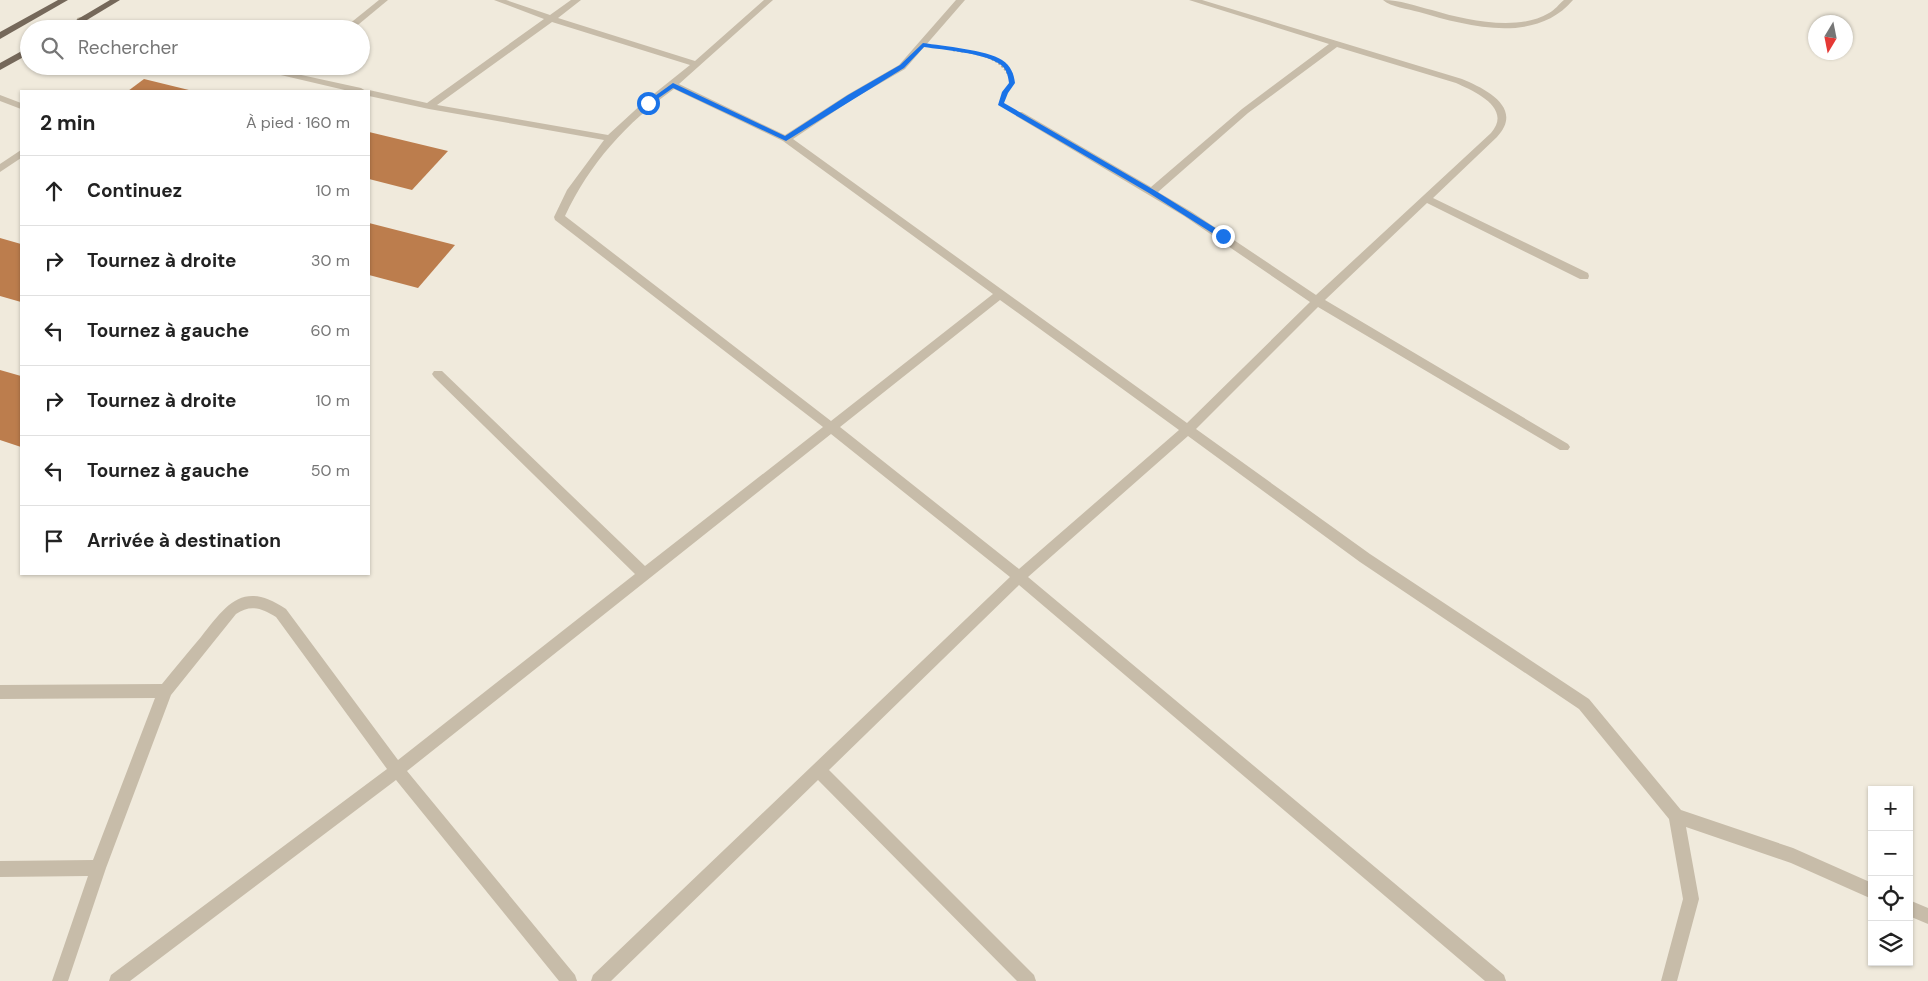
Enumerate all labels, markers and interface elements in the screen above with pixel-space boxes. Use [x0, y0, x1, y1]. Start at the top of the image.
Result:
north arrow [1808, 15, 1853, 60]
search box [20, 20, 370, 75]
icon: search [38, 34, 66, 62]
text: Rechercher [78, 35, 178, 60]
route start [637, 92, 660, 115]
text: 2 min [40, 109, 96, 137]
text: À pied · 160 m [246, 112, 350, 133]
icon: ahead [40, 177, 68, 205]
text: Continuez [87, 178, 182, 203]
text: 10 m [316, 180, 350, 201]
route end [1212, 225, 1235, 248]
icon: right [40, 247, 68, 275]
text: Tournez à droite [87, 248, 237, 273]
text: 30 m [311, 250, 350, 271]
icon: left [40, 317, 68, 345]
text: Tournez à gauche [87, 318, 249, 343]
text: 60 m [310, 320, 350, 341]
icon: right [40, 387, 68, 415]
text: Tournez à droite [87, 388, 237, 413]
text: 10 m [316, 390, 350, 411]
icon: left [40, 457, 68, 485]
text: Tournez à gauche [87, 458, 249, 483]
text: 50 m [311, 460, 350, 481]
icon: arrive [40, 527, 68, 555]
text: Arrivée à destination [87, 528, 281, 553]
map controls [1868, 786, 1913, 966]
button: + [1868, 786, 1913, 831]
button: − [1868, 831, 1913, 876]
button: locate [1868, 876, 1913, 921]
button: layers [1868, 921, 1913, 966]

